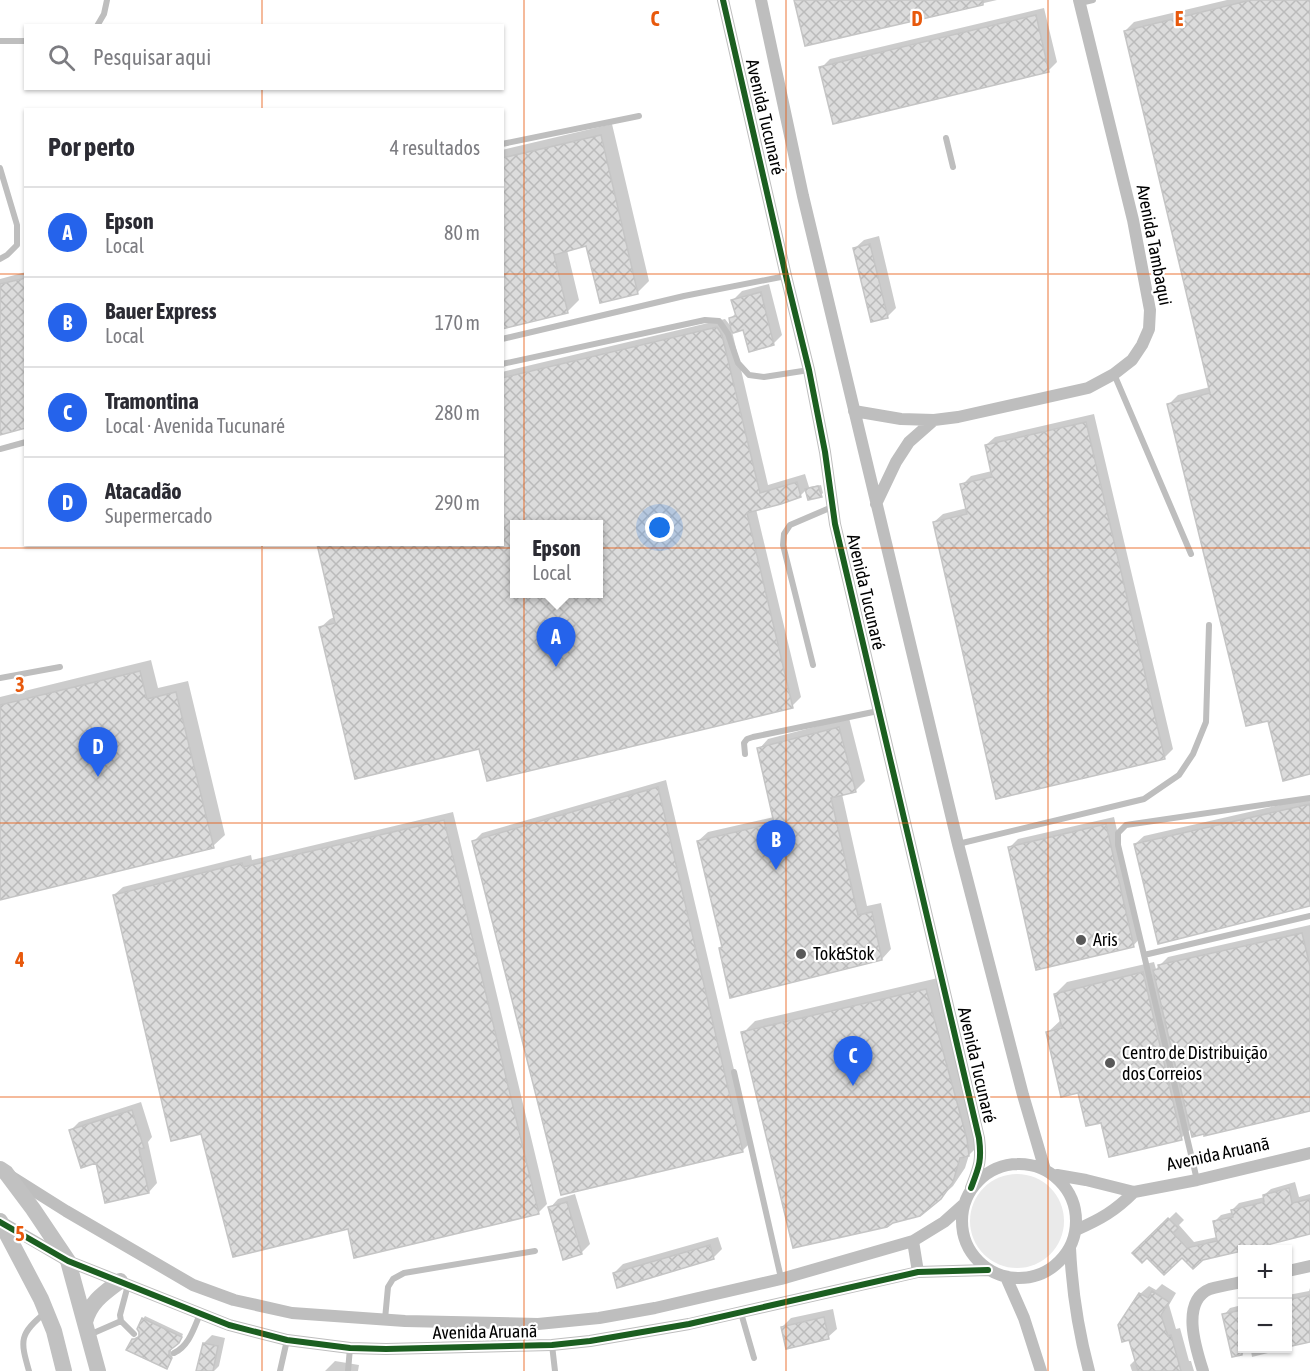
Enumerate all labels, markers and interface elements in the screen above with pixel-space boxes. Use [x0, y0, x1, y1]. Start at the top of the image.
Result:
text: C [651, 7, 660, 30]
text: D [911, 7, 923, 30]
text: E [1175, 7, 1184, 30]
search box [24, 24, 504, 90]
icon: search [45, 41, 78, 74]
text: Pesquisar aqui [93, 44, 211, 70]
street label: Avenida Tucunaré [742, 57, 789, 177]
text: Por perto [48, 132, 135, 162]
text: 4 resultados [390, 136, 480, 159]
street label: Avenida Tambaqui [1132, 183, 1177, 307]
text: Epson [105, 208, 154, 234]
text: A [63, 221, 72, 244]
text: 80 m [444, 221, 480, 244]
text: Local [105, 234, 144, 257]
text: Bauer Express [105, 298, 216, 324]
text: B [63, 311, 72, 334]
text: 170 m [435, 311, 480, 334]
text: Local [105, 324, 144, 347]
text: Tramontina [105, 388, 199, 414]
text: C [63, 401, 72, 424]
text: 280 m [435, 401, 480, 424]
text: Local · Avenida Tucunaré [105, 414, 285, 437]
text: Atacadão [105, 478, 182, 504]
text: D [62, 491, 73, 514]
text: 290 m [435, 491, 480, 514]
text: Supermercado [105, 504, 212, 527]
your location [645, 513, 674, 542]
popup [510, 520, 603, 598]
street label: Avenida Tucunaré [843, 532, 890, 652]
text: Epson [532, 535, 581, 561]
text: Local [532, 561, 571, 584]
pin: A [536, 618, 576, 667]
text: 3 [15, 673, 25, 696]
pin: D [78, 728, 118, 777]
pin: B [756, 820, 796, 870]
place label: Aris [1093, 929, 1118, 950]
marker: Aris [1074, 933, 1088, 947]
place label: Tok&Stok [813, 943, 875, 964]
marker: Tok&Stok [794, 947, 808, 961]
text: 4 [14, 948, 25, 971]
street label: Avenida Tucunaré [954, 1005, 1001, 1125]
pin: C [834, 1036, 872, 1086]
place label: Centro de Distribuição dos Correios [1122, 1042, 1268, 1084]
marker: Centro de Distribuição dos Correios [1103, 1056, 1117, 1070]
street label: Avenida Aruanã [1164, 1132, 1271, 1175]
text: 5 [15, 1222, 25, 1245]
map controls [1238, 1245, 1292, 1353]
button: + [1238, 1245, 1292, 1299]
button: − [1238, 1299, 1292, 1353]
street label: Avenida Aruanã [432, 1320, 538, 1343]

